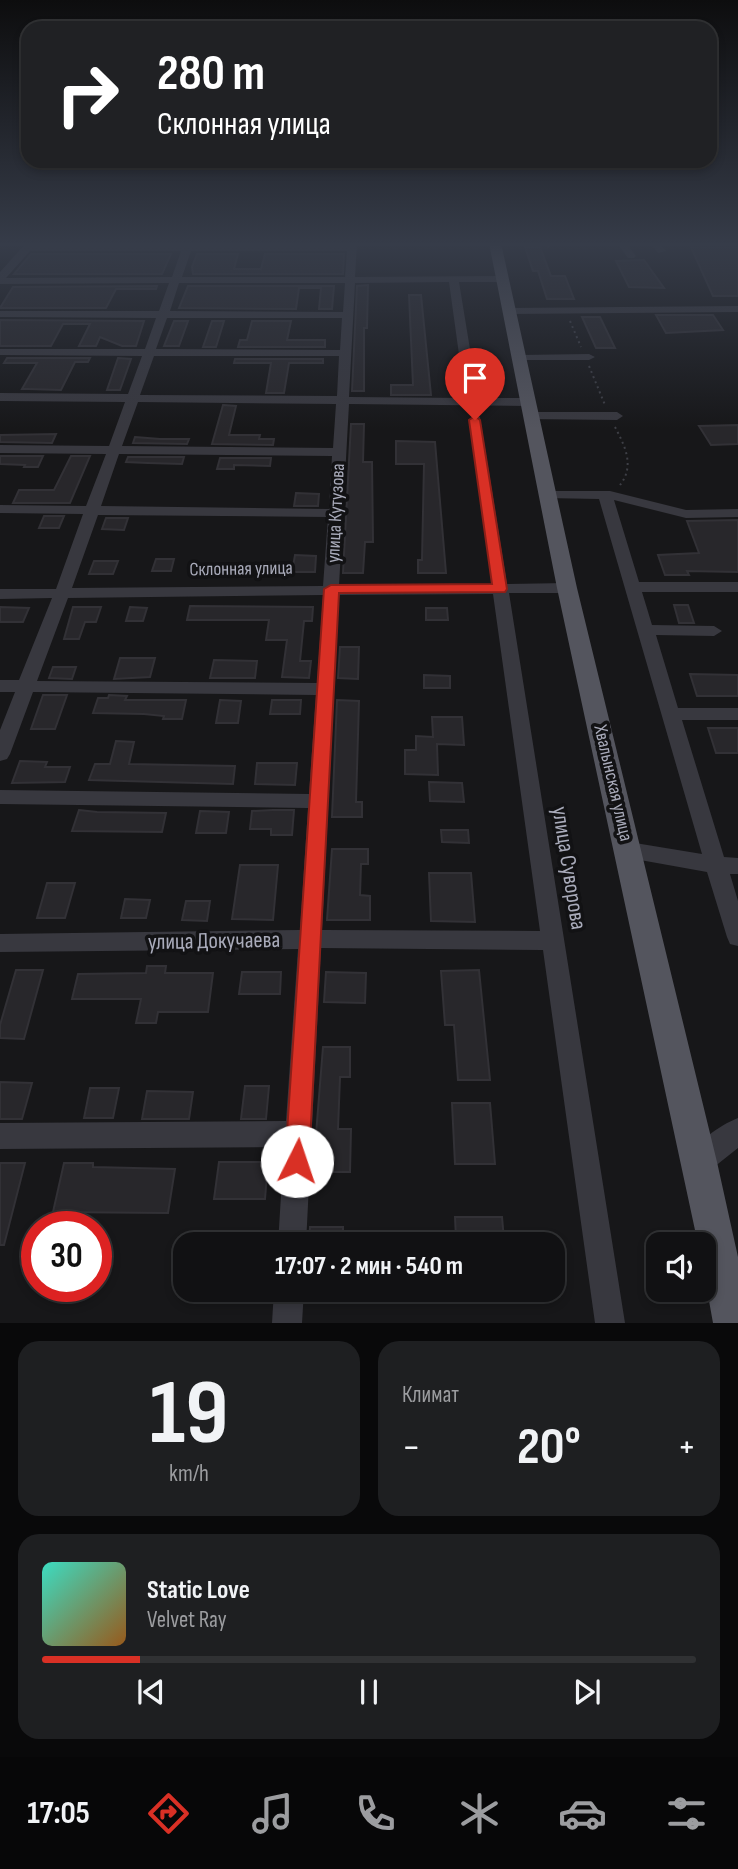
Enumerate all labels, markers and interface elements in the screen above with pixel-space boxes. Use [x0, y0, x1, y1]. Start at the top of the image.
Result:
text: 280 m [157, 45, 265, 104]
icon: right [42, 49, 133, 140]
text: Склонная улица [157, 105, 331, 144]
pin [445, 348, 505, 420]
icon: arrive [456, 359, 494, 397]
street label: улица Кутузова [322, 463, 350, 563]
street label: Склонная улица [189, 557, 293, 581]
street label: Хвалынская улица [588, 722, 638, 843]
street label: улица Суворова [545, 805, 593, 931]
street label: улица Докучаева [148, 926, 280, 956]
position arrow [260, 1124, 334, 1198]
speed limit sign: 30 [21, 1211, 112, 1302]
map controls [646, 1232, 716, 1302]
button: sound [646, 1232, 716, 1302]
text: 17:07 · 2 мин · 540 m [275, 1251, 463, 1282]
text: 19 [150, 1360, 228, 1469]
text: Климат [402, 1381, 459, 1409]
text: 20° [517, 1416, 581, 1479]
text: − [402, 1425, 421, 1470]
text: + [677, 1425, 696, 1470]
text: km/h [169, 1460, 209, 1488]
text: Static Love [147, 1575, 250, 1606]
text: Velvet Ray [147, 1606, 227, 1634]
icon: previous [132, 1673, 170, 1711]
icon: pause [350, 1673, 388, 1711]
icon: next [568, 1673, 606, 1711]
icon: directions [144, 1789, 193, 1838]
icon: music [248, 1789, 297, 1838]
icon: phone [351, 1789, 400, 1838]
icon: climate [455, 1789, 504, 1838]
icon: car [558, 1789, 607, 1838]
icon: filters [662, 1789, 711, 1838]
text: 17:05 [27, 1794, 90, 1833]

